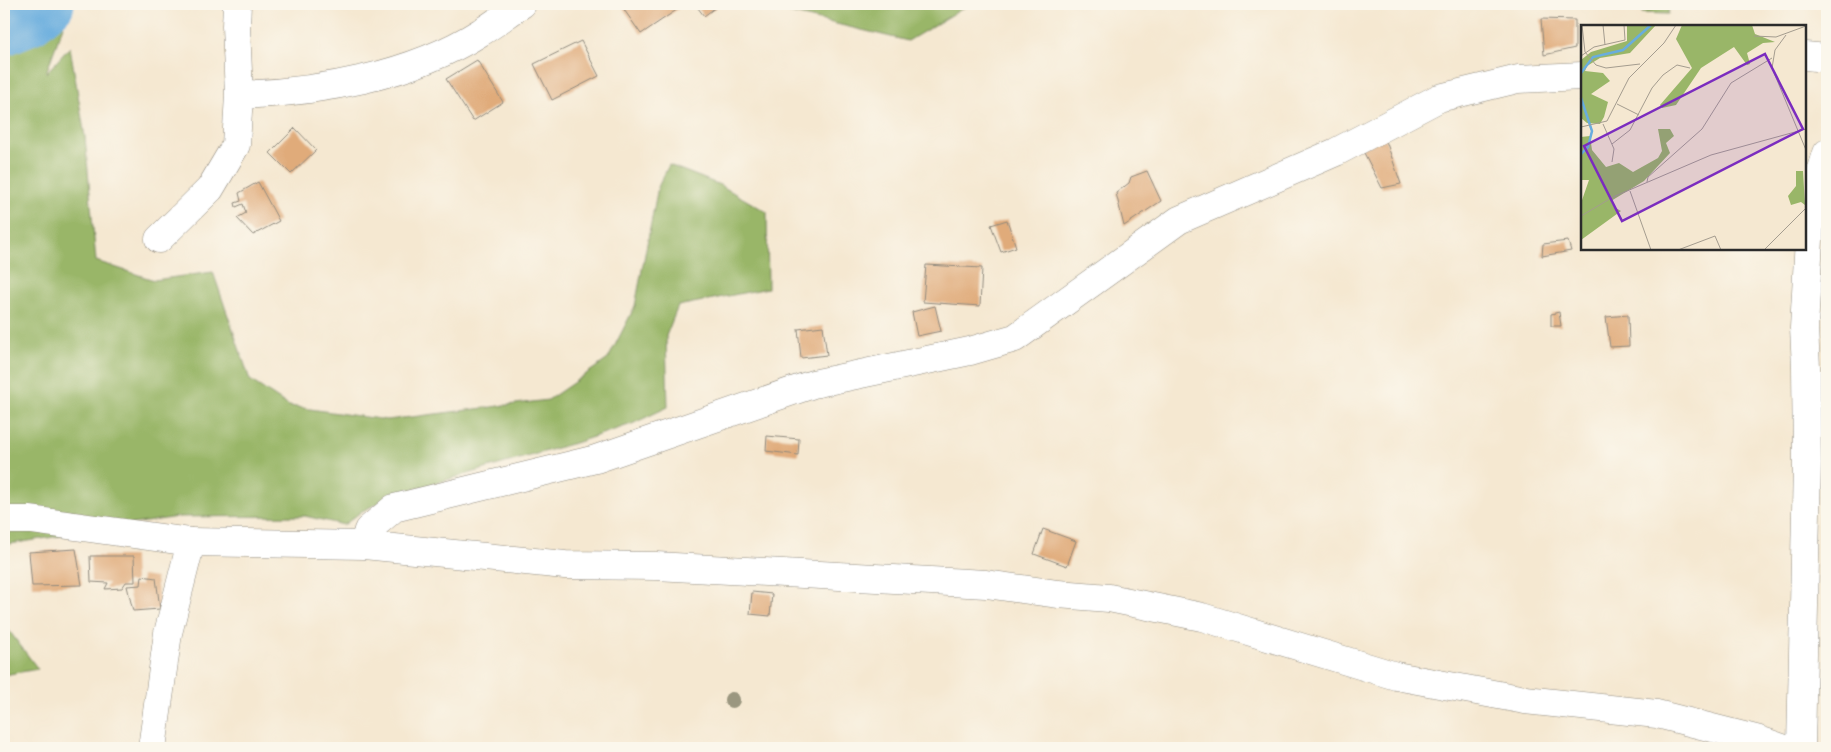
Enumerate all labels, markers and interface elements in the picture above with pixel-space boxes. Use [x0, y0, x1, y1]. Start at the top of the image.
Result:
inset map [1581, 25, 1806, 250]

